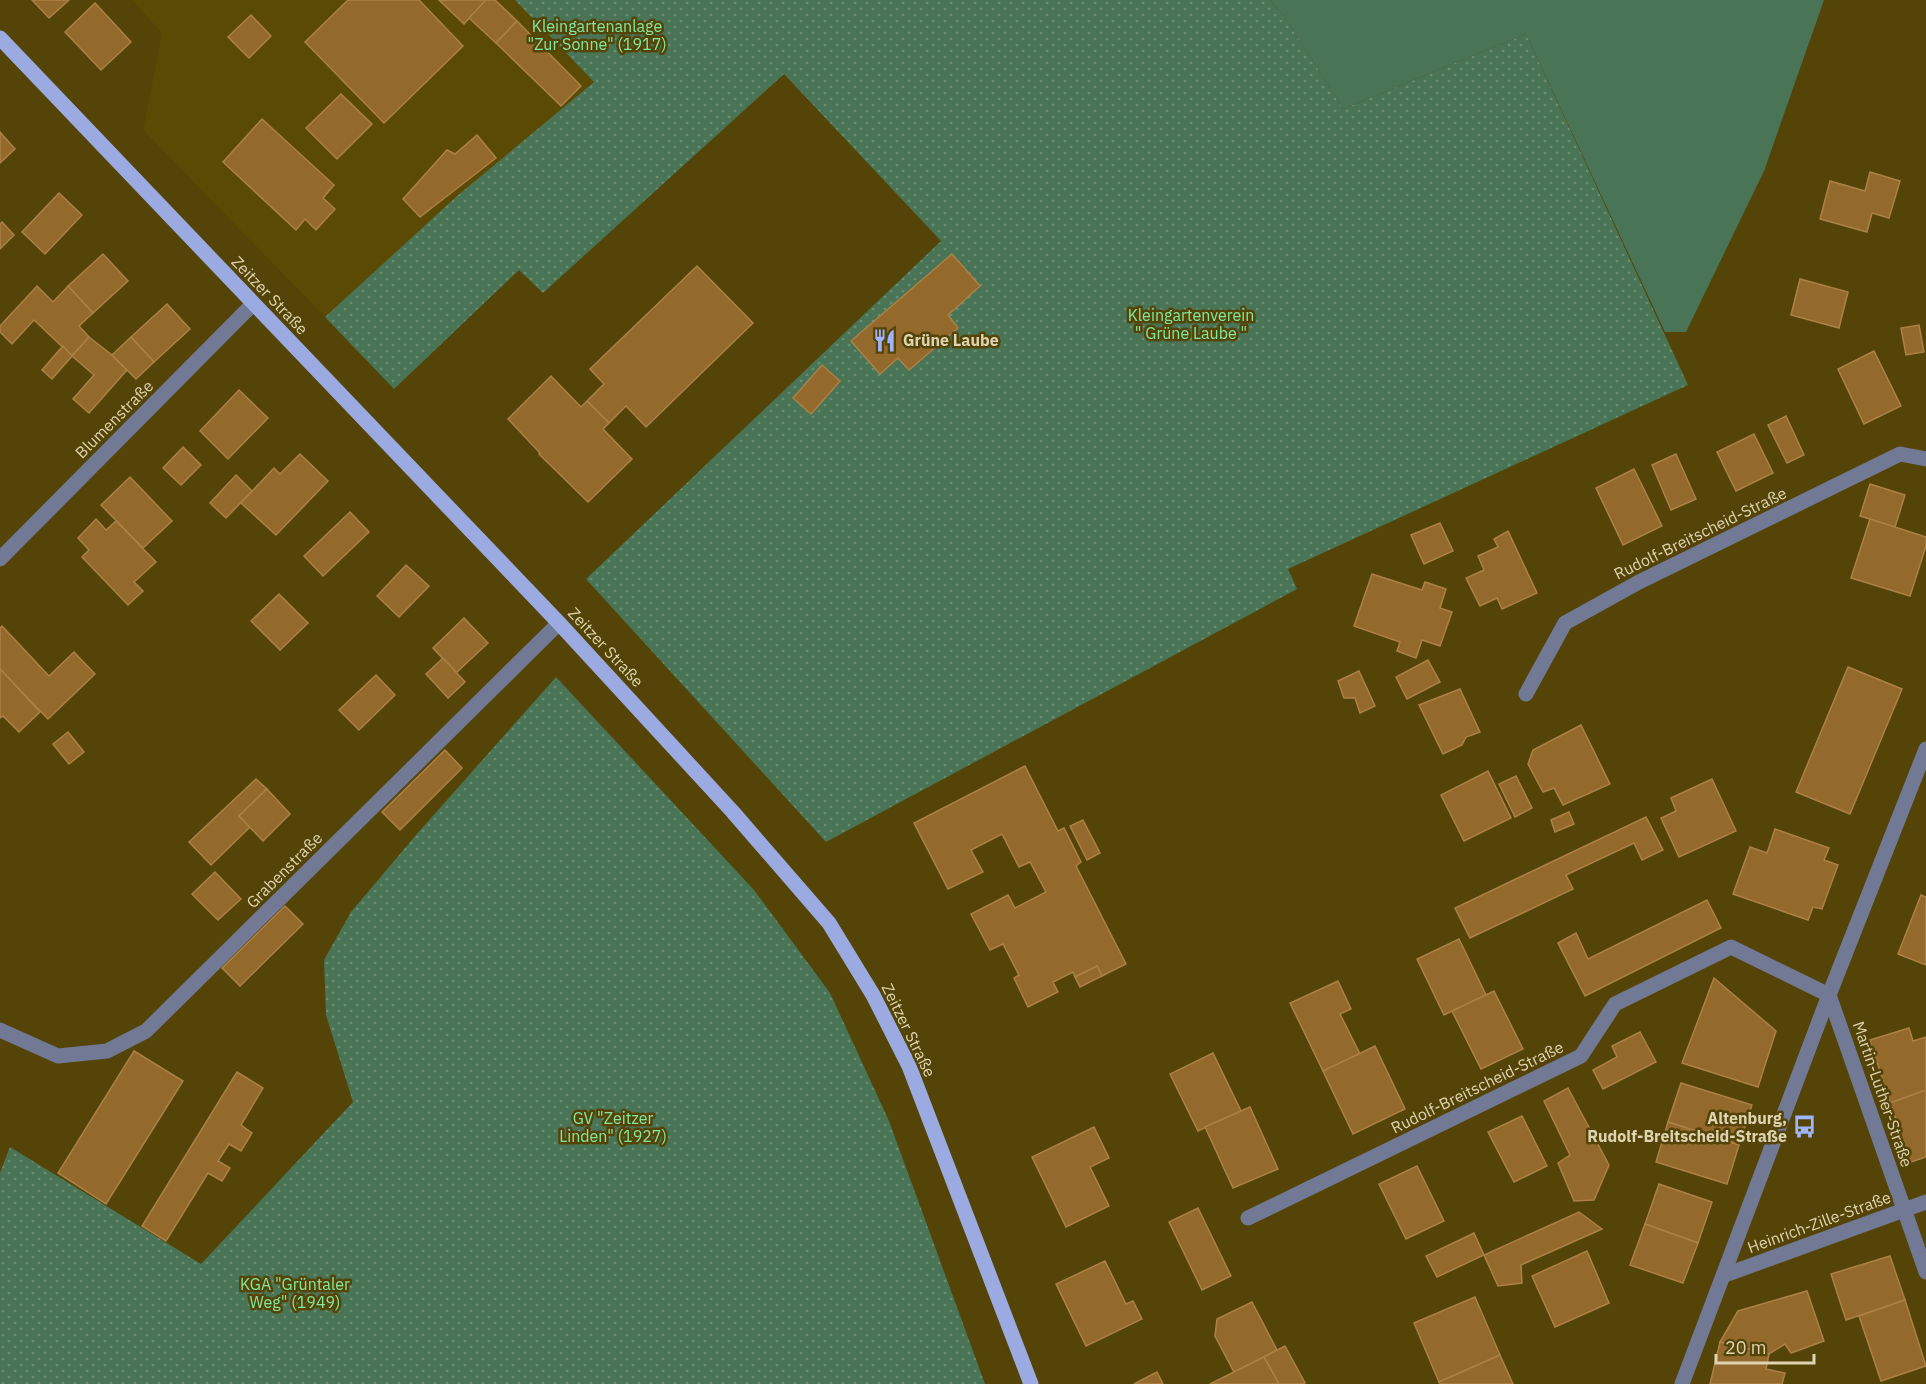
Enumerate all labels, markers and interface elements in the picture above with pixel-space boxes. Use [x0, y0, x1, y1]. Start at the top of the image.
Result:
park label: Kleingartenanlage "Zur Sonne" (1917) [527, 16, 667, 54]
street label: Zeitzer Straße [228, 252, 313, 339]
park label: Kleingartenverein " Grüne Laube " [1128, 305, 1254, 343]
restaurant icon: Grüne Laube [872, 327, 898, 353]
place label: Grüne Laube [903, 330, 999, 350]
street label: Blumenstraße [71, 376, 157, 462]
street label: Rudolf-Breitscheid-Straße [1610, 482, 1790, 584]
street label: Zeitzer Straße [564, 603, 648, 691]
street label: Grabenstraße [242, 828, 326, 912]
street label: Zeitzer Straße [878, 980, 940, 1080]
street label: Martin-Luther-Straße [1849, 1018, 1917, 1170]
street label: Rudolf-Breitscheid-Straße [1387, 1036, 1567, 1138]
park label: GV "Zeitzer Linden" (1927) [559, 1108, 667, 1146]
place label: Altenburg, Rudolf-Breitscheid-Straße [1587, 1108, 1787, 1146]
bus stop icon: Altenburg, Rudolf-Breitscheid-Straße [1792, 1114, 1818, 1140]
street label: Heinrich-Zille-Straße [1745, 1187, 1894, 1257]
park label: KGA "Grüntaler Weg" (1949) [240, 1274, 350, 1312]
scale bar [1716, 1327, 1814, 1365]
text: 20 m [1725, 1336, 1767, 1359]

